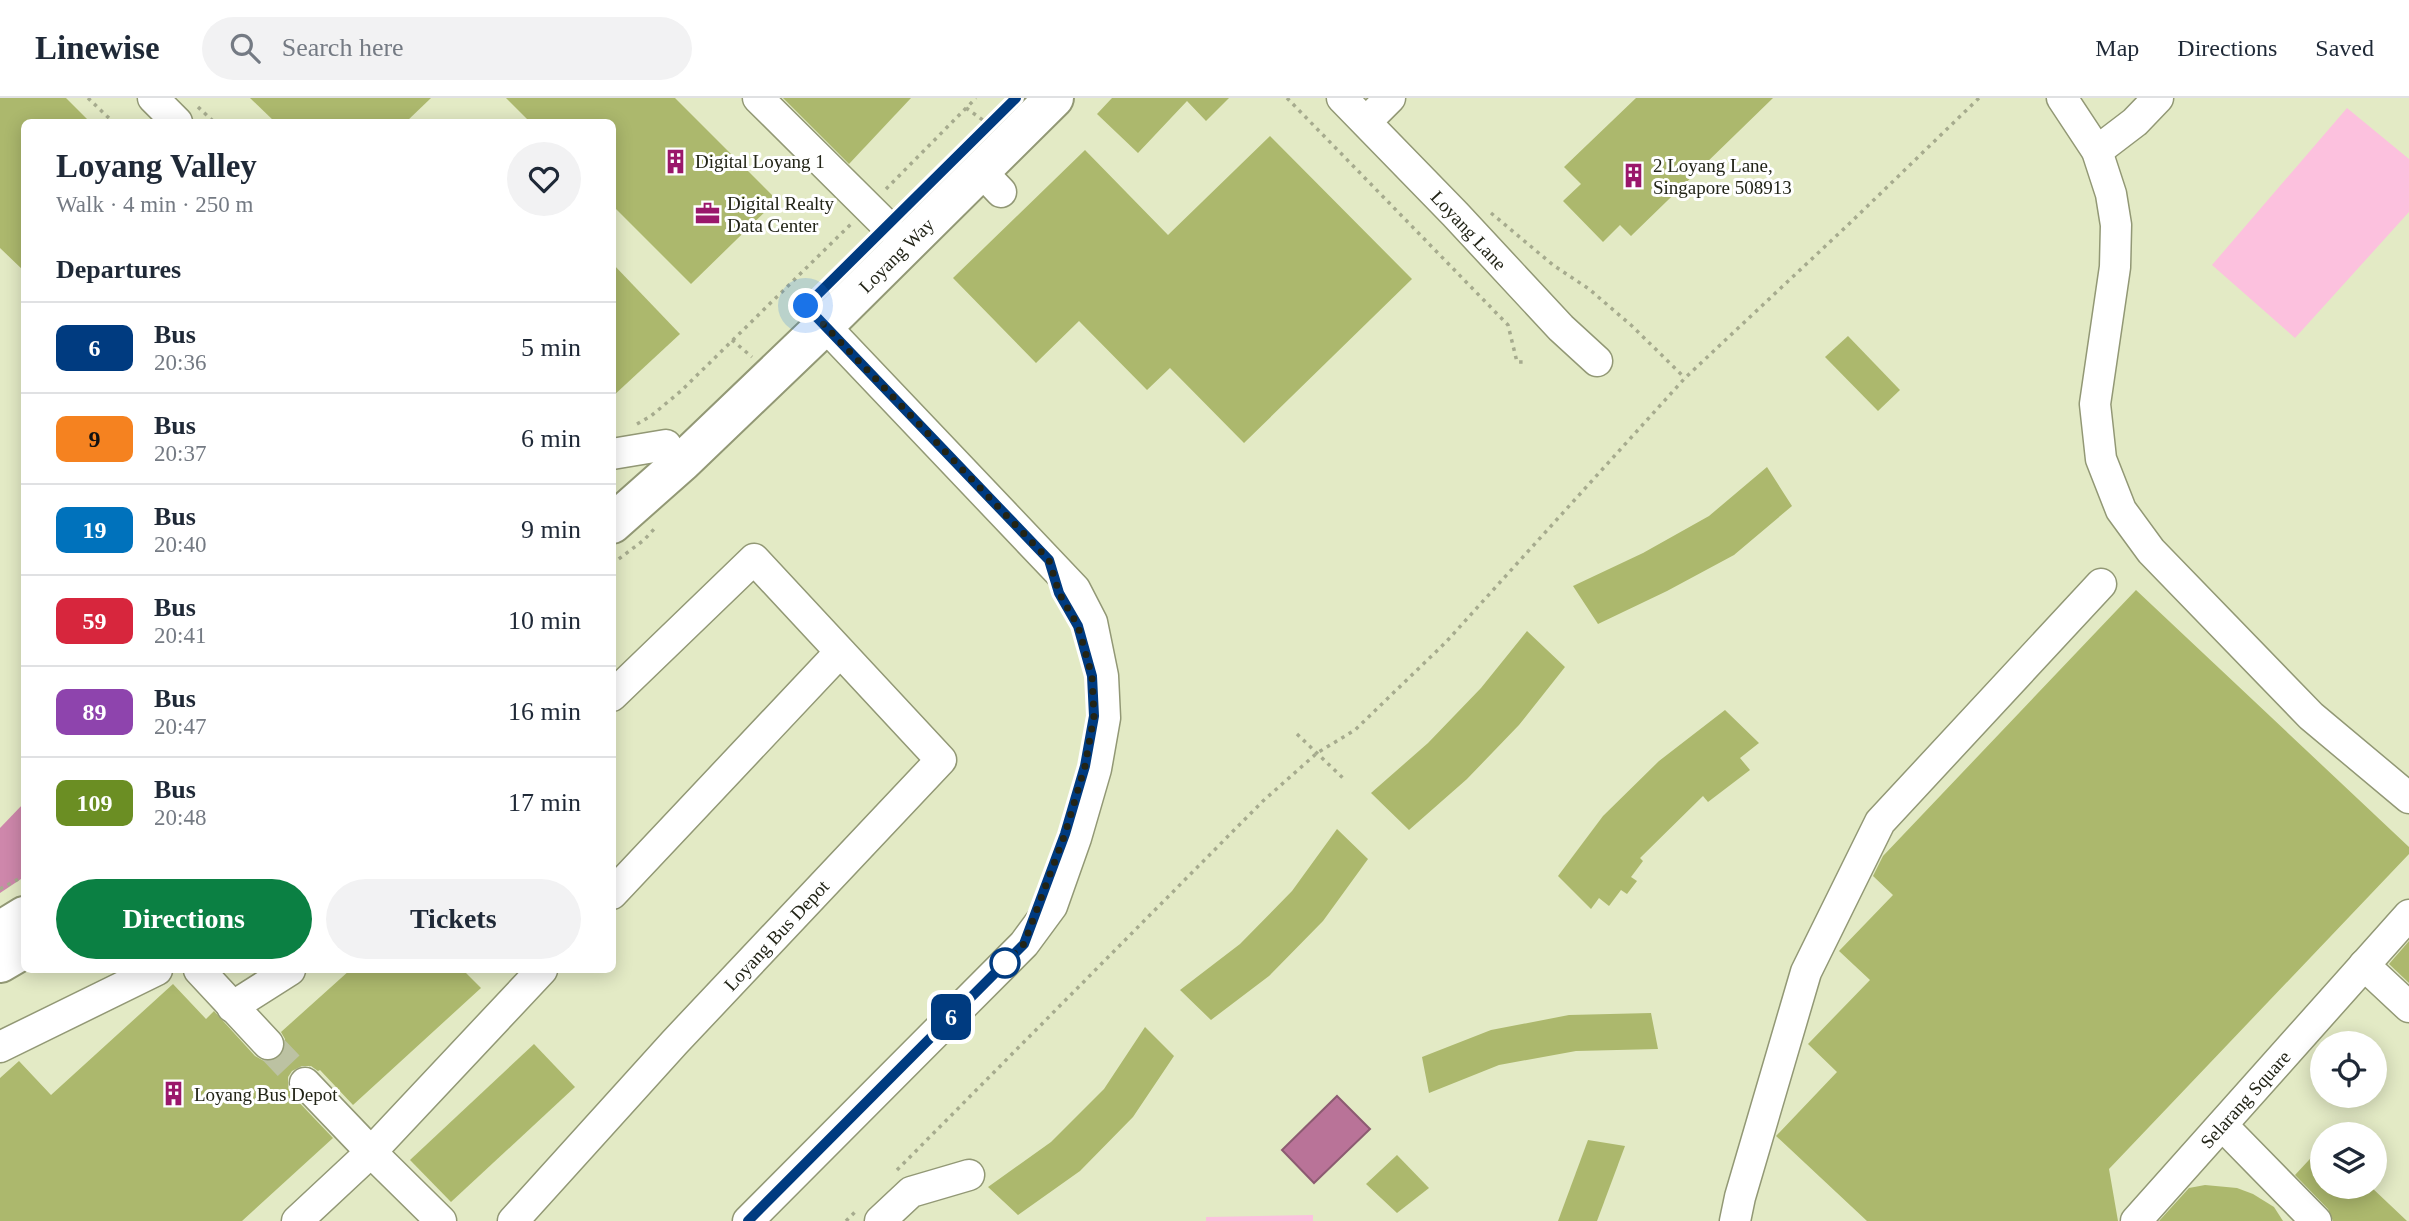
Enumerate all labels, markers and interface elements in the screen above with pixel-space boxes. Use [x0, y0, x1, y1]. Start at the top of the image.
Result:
search box [202, 17, 692, 80]
icon: search [226, 29, 264, 67]
text: Linewise [35, 30, 160, 66]
text: Search here [282, 33, 404, 62]
text: Map [2095, 35, 2139, 61]
text: Directions [2177, 35, 2277, 61]
text: Saved [2315, 35, 2374, 61]
button: heart [507, 142, 581, 216]
building icon: Digital Loyang 1 [661, 147, 689, 175]
text: Loyang Valley [56, 148, 257, 184]
place label: Digital Loyang 1 [695, 151, 825, 172]
place label: 2 Loyang Lane, Singapore 508913 [1653, 155, 1792, 198]
building icon: 2 Loyang Lane, Singapore 508913 [1619, 162, 1647, 190]
street label: Loyang Lane [1427, 186, 1511, 274]
text: Walk · 4 min · 250 m [56, 192, 253, 217]
place label: Digital Realty Data Center [727, 193, 835, 236]
office icon: Digital Realty Data Center [693, 200, 721, 228]
street label: Loyang Way [855, 213, 938, 297]
text: Departures [56, 255, 181, 284]
your location [788, 288, 823, 323]
text: Bus [154, 320, 196, 349]
text: 5 min [521, 333, 581, 362]
text: 6 [89, 335, 101, 361]
text: 20:36 [154, 350, 206, 375]
text: Bus [154, 411, 196, 440]
text: 6 min [521, 424, 581, 453]
text: 9 [89, 426, 101, 452]
text: 20:37 [154, 441, 206, 466]
text: Bus [154, 502, 196, 531]
text: 9 min [521, 515, 581, 544]
text: 19 [83, 517, 107, 543]
text: 20:40 [154, 532, 206, 557]
text: Bus [154, 593, 196, 622]
text: 10 min [508, 606, 581, 635]
text: 59 [83, 608, 107, 634]
text: 20:41 [154, 623, 206, 648]
text: Bus [154, 684, 196, 713]
text: 16 min [508, 697, 581, 726]
text: 89 [83, 699, 107, 725]
text: 20:47 [154, 714, 206, 739]
text: Bus [154, 775, 196, 804]
text: 17 min [508, 788, 581, 817]
text: 109 [77, 790, 113, 816]
text: 20:48 [154, 805, 206, 830]
street label: Loyang Bus Depot [720, 875, 833, 995]
button: Directions [56, 879, 312, 959]
button: Tickets [326, 879, 581, 959]
unlabelled marker [990, 948, 1020, 978]
line badge: 6 [928, 994, 974, 1040]
text: 6 [945, 1004, 957, 1030]
map controls [2310, 1031, 2387, 1199]
button: locate [2310, 1031, 2387, 1108]
street label: Selarang Square [2196, 1046, 2295, 1152]
building icon: Loyang Bus Depot [160, 1080, 188, 1108]
place label: Loyang Bus Depot [194, 1084, 338, 1105]
button: layers [2310, 1122, 2387, 1199]

